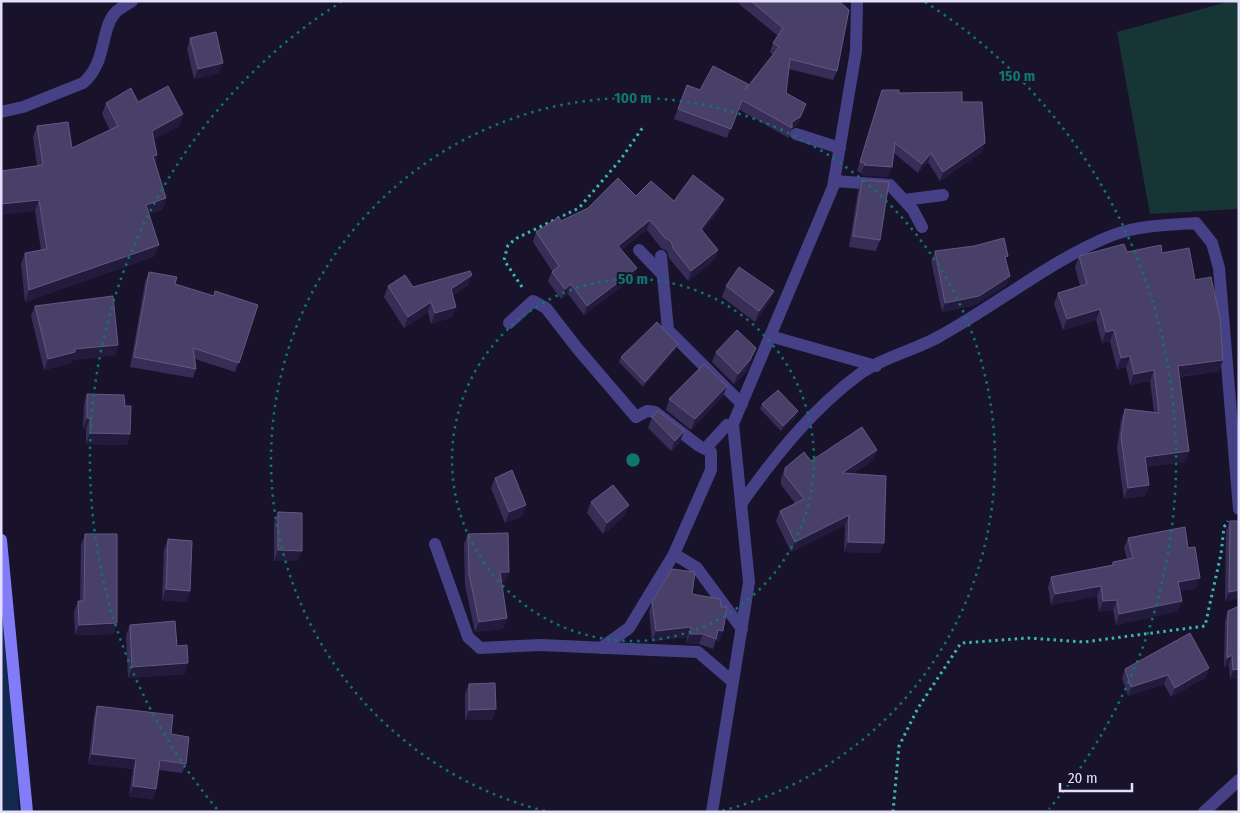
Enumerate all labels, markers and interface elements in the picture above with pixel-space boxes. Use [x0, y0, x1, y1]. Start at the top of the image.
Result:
text: 150 m [999, 67, 1035, 85]
text: 100 m [614, 89, 652, 107]
text: 50 m [618, 270, 648, 288]
centre of rings [624, 451, 642, 469]
scale bar [1060, 760, 1132, 792]
text: 20 m [1068, 769, 1098, 787]

